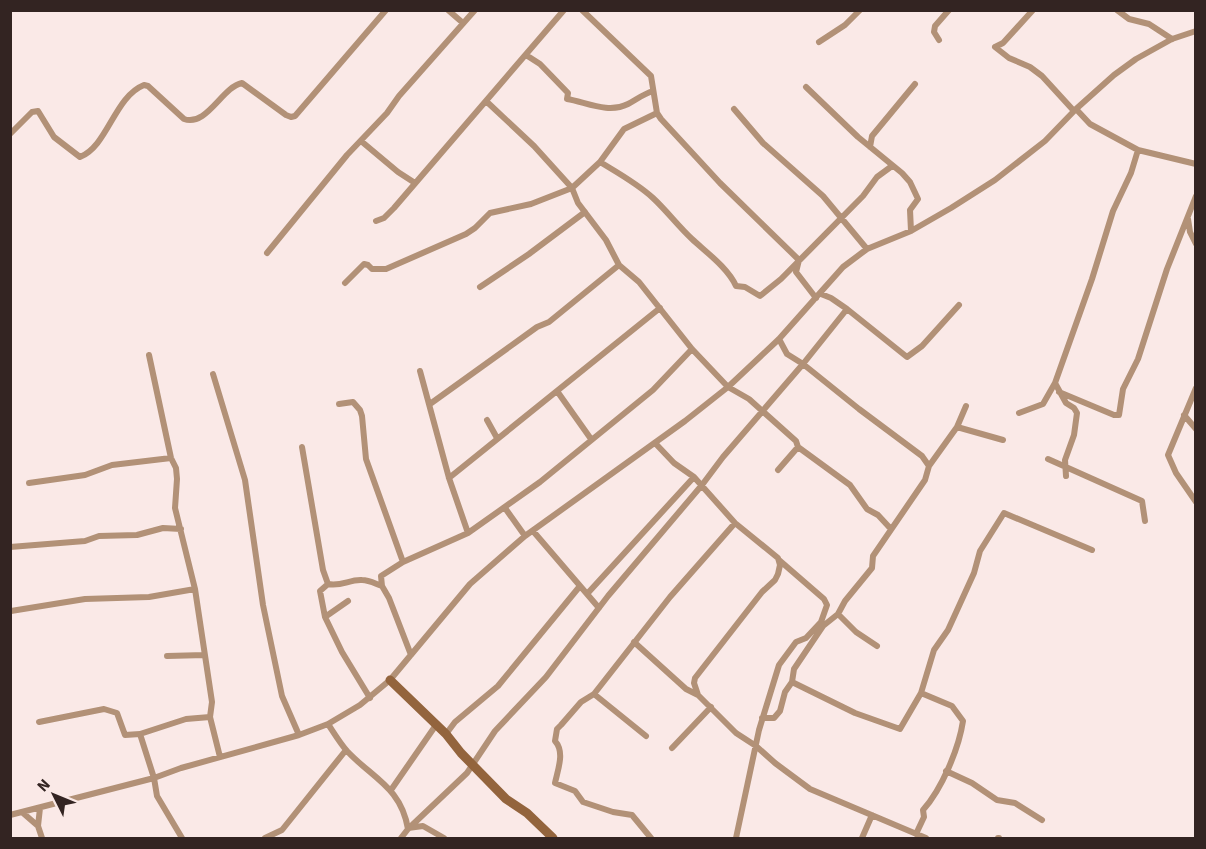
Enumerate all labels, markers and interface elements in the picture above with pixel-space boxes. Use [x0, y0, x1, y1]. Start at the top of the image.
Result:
north arrow [24, 765, 84, 825]
text: N [32, 774, 55, 797]

